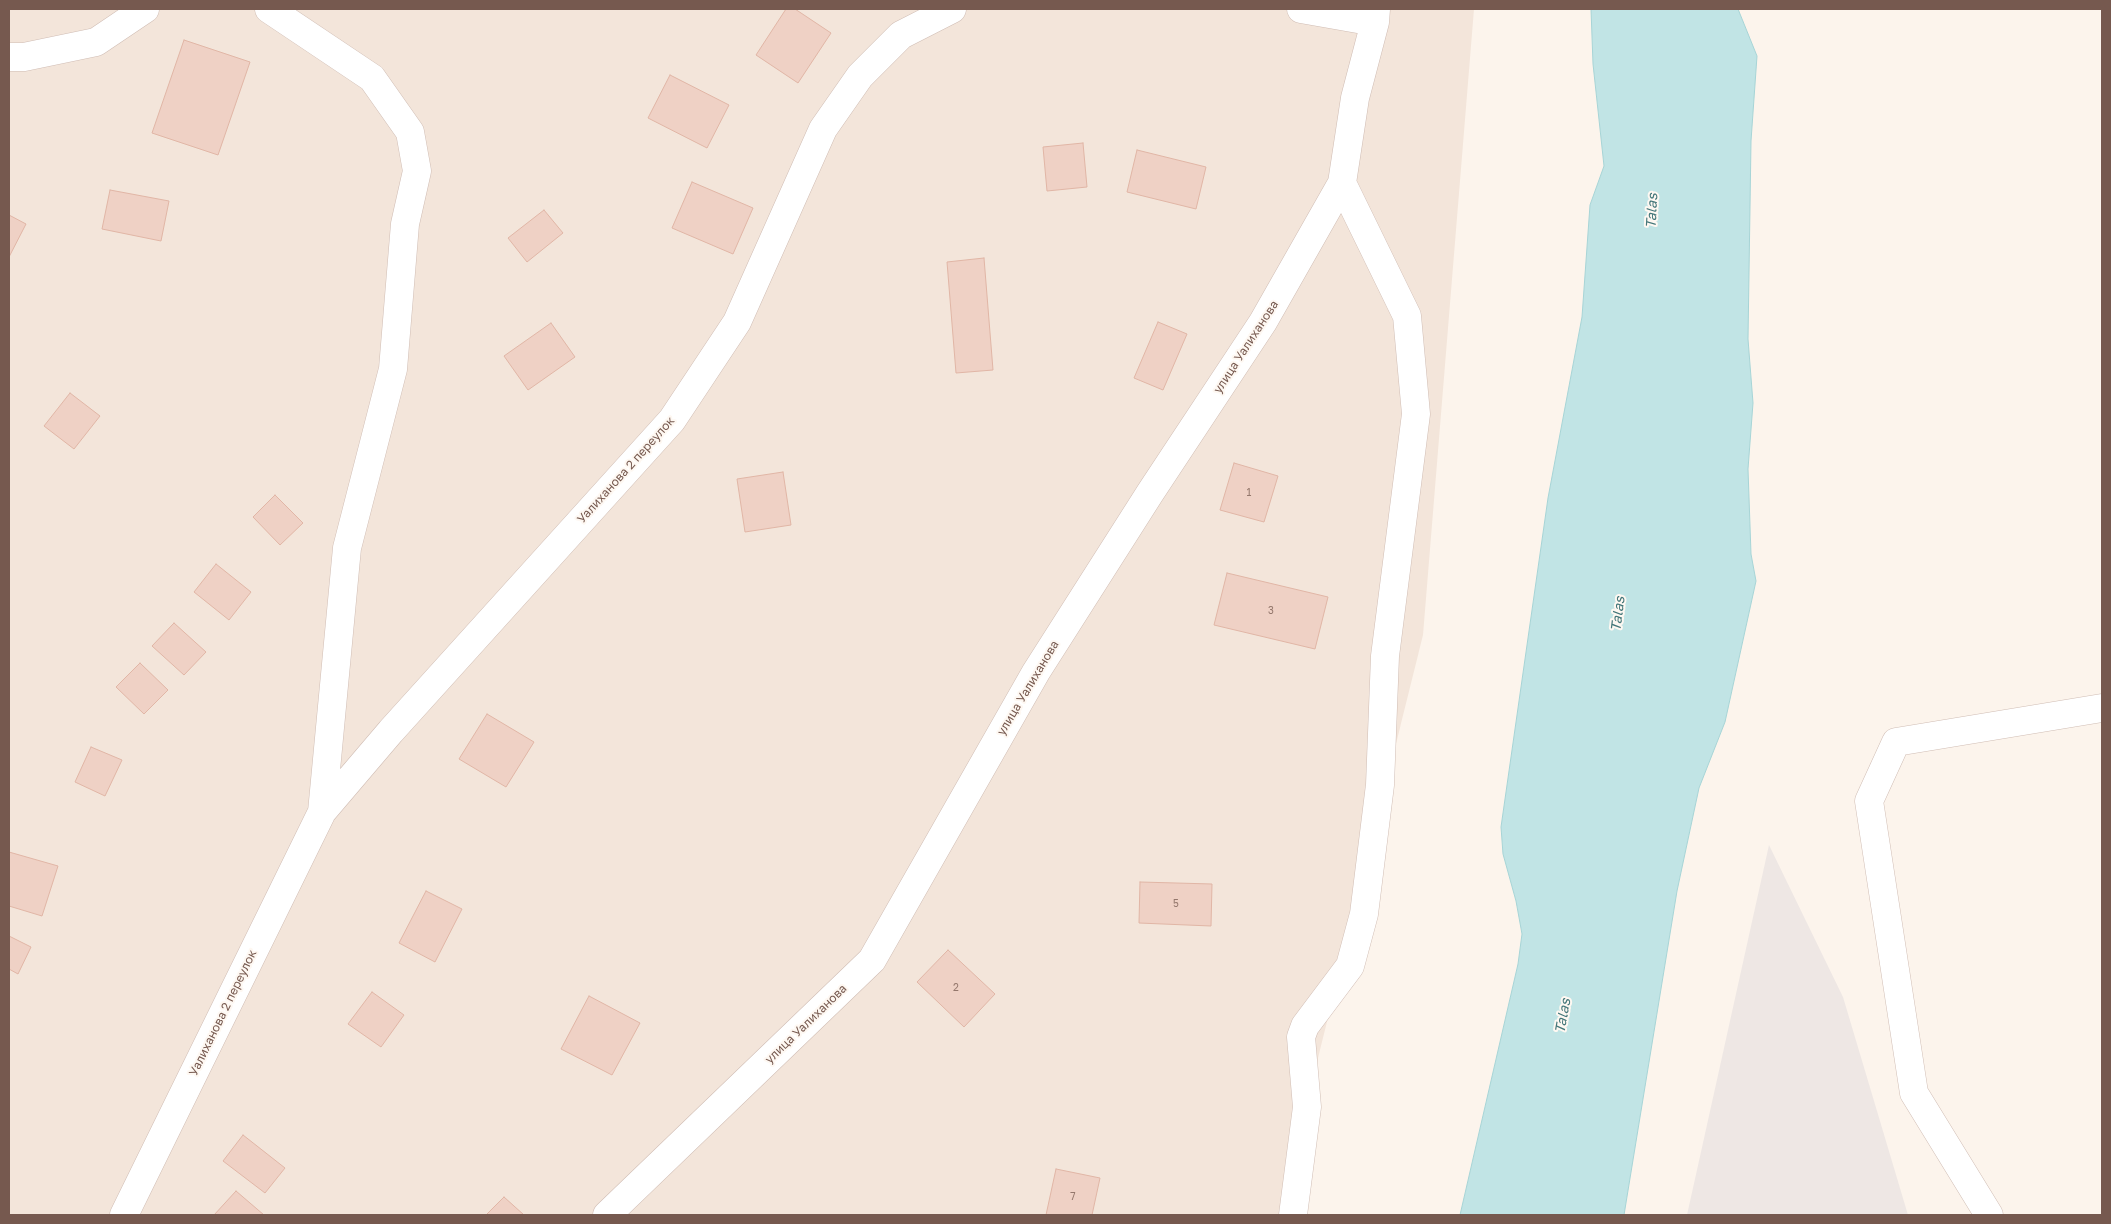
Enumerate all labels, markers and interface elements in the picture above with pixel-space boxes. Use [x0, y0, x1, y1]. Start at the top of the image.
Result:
water label: Talas [1643, 193, 1661, 229]
street label: улица Уалиханова [1211, 298, 1281, 396]
street label: Уалиханова 2 переулок [574, 414, 678, 526]
house number: 1 [1247, 487, 1251, 499]
water label: Talas [1608, 596, 1628, 632]
house number: 3 [1268, 605, 1274, 617]
street label: улица Уалиханова [994, 638, 1062, 738]
house number: 5 [1173, 898, 1179, 910]
street label: Уалиханова 2 переулок [186, 948, 260, 1078]
street label: улица Уалиханова [762, 981, 850, 1067]
house number: 2 [953, 982, 959, 994]
water label: Talas [1552, 997, 1574, 1035]
house number: 7 [1070, 1191, 1076, 1203]

